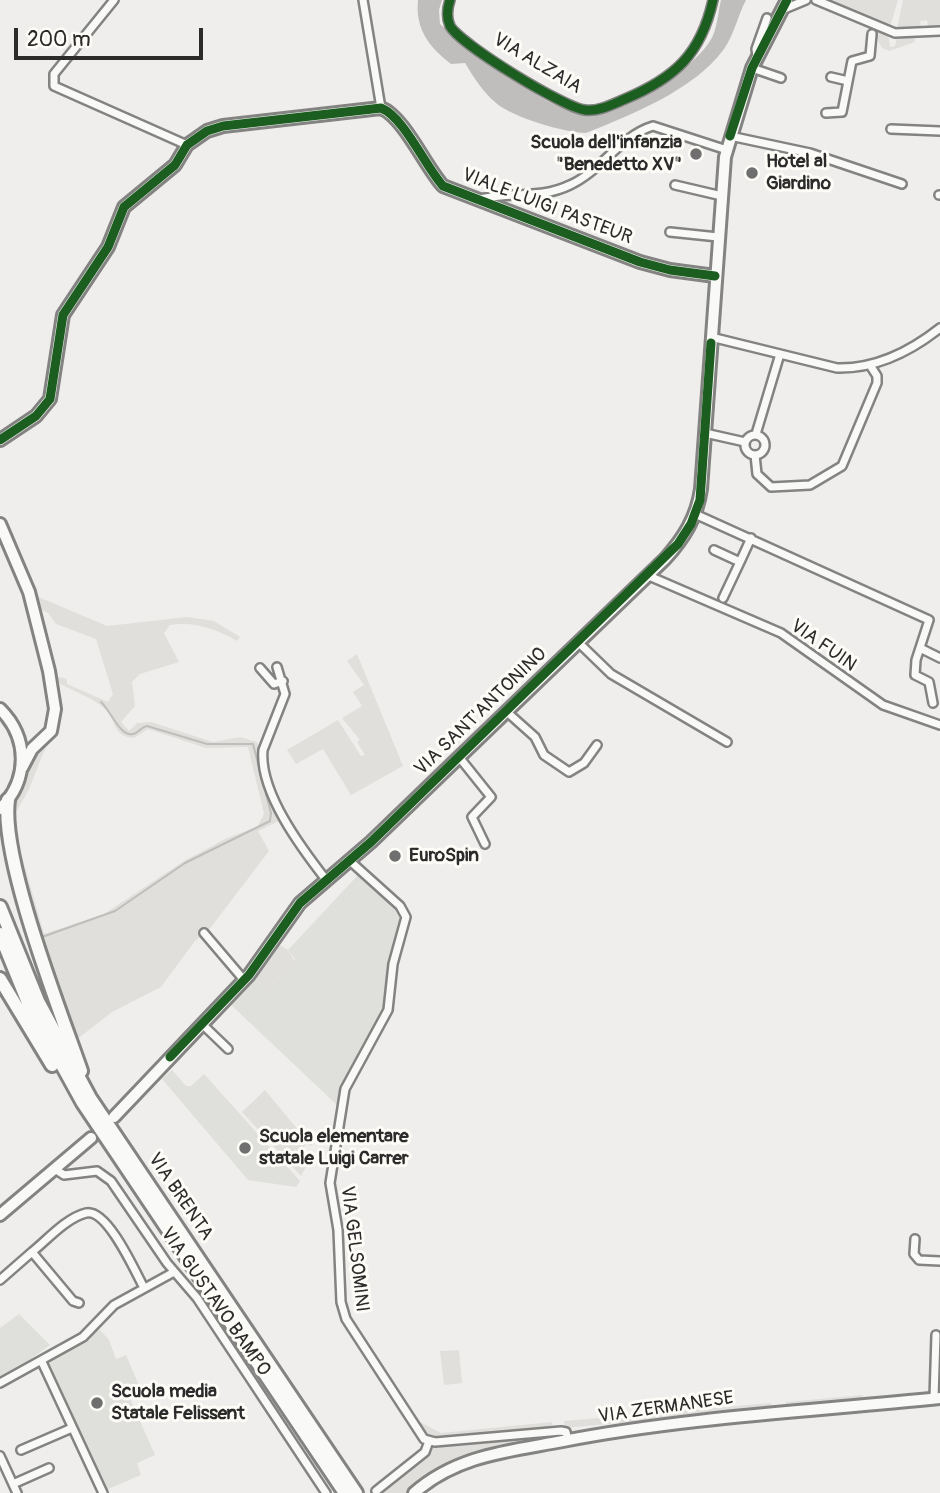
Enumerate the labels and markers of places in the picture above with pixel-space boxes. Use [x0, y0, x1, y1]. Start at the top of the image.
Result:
place label: Scuola dell'infanzia "Benedetto XV" [530, 132, 682, 176]
marker: Scuola dell'infanzia "Benedetto XV" [688, 146, 704, 162]
place label: Hotel al Giardino [766, 151, 831, 195]
marker: Hotel al Giardino [744, 165, 760, 181]
place label: EuroSpin [409, 845, 479, 867]
marker: EuroSpin [387, 848, 403, 864]
place label: Scuola elementare statale Luigi Carrer [259, 1126, 409, 1170]
marker: Scuola elementare statale Luigi Carrer [237, 1140, 253, 1156]
place label: Scuola media Statale Felissent [111, 1381, 245, 1425]
marker: Scuola media Statale Felissent [89, 1395, 105, 1411]

